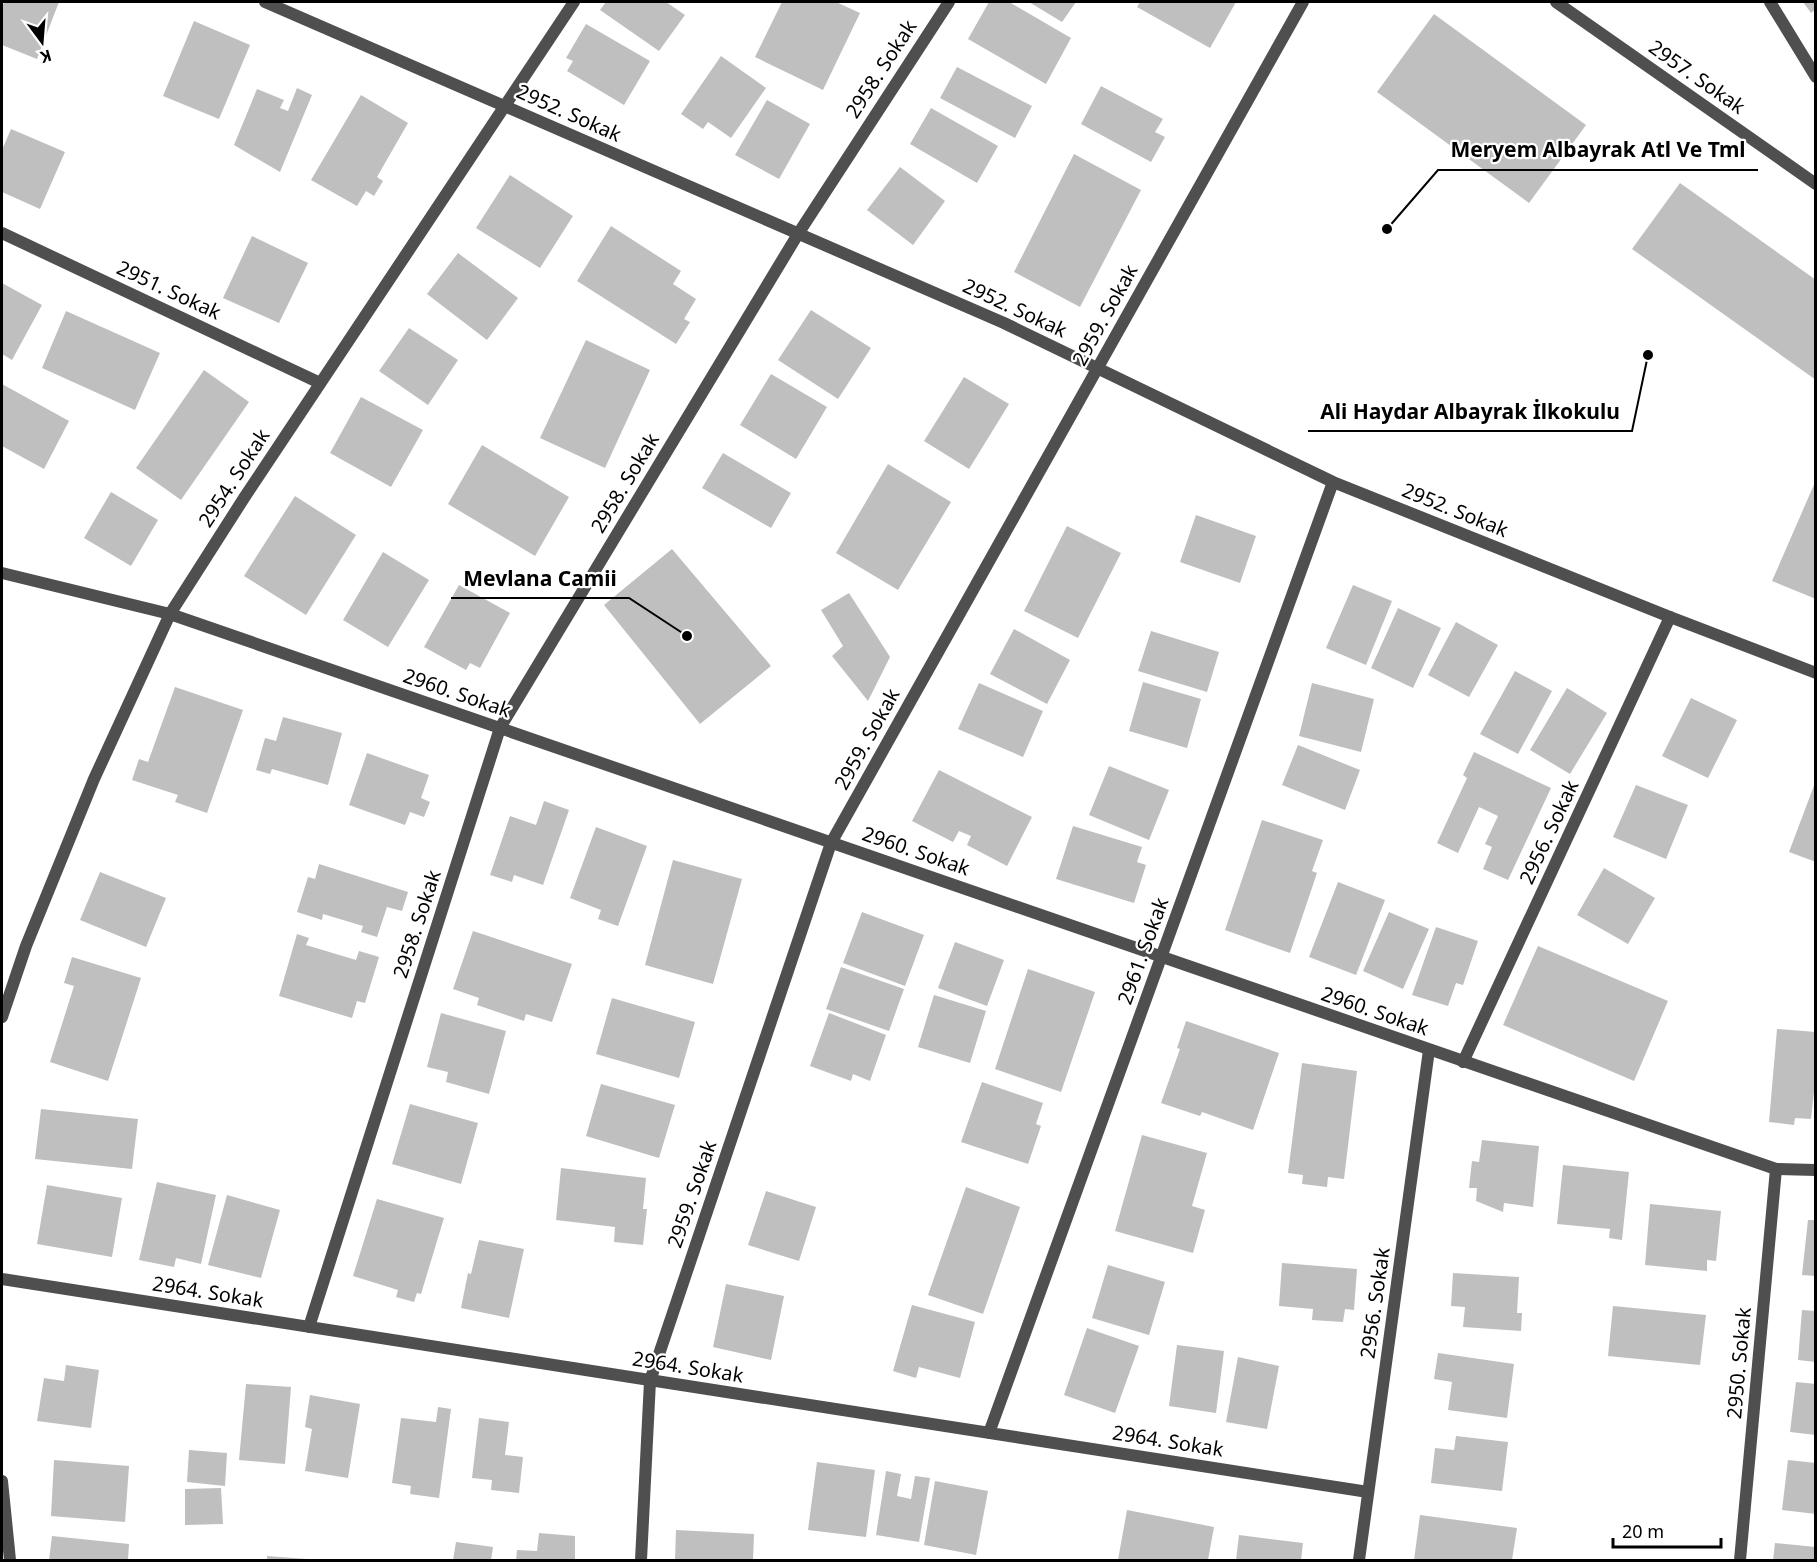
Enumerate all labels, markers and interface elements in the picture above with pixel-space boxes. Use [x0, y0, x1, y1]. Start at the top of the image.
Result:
north arrow [12, 12, 72, 72]
street label: 2958. Sokak [839, 14, 923, 123]
street label: 2957. Sokak [1644, 33, 1751, 120]
text: K [38, 44, 54, 69]
street label: 2952. Sokak [513, 77, 626, 148]
callout: Meryem Albayrak Atl Ve Tml [1438, 131, 1758, 170]
text: Meryem Albayrak Atl Ve Tml [1450, 135, 1746, 163]
street label: 2951. Sokak [113, 254, 226, 326]
street label: 2959. Sokak [1066, 259, 1144, 370]
street label: 2952. Sokak [959, 272, 1072, 344]
callout: Ali Haydar Albayrak İlkokulu [1308, 392, 1632, 431]
text: Ali Haydar Albayrak İlkokulu [1320, 397, 1620, 425]
street label: 2954. Sokak [192, 423, 276, 532]
street label: 2958. Sokak [584, 428, 665, 538]
street label: 2952. Sokak [1398, 476, 1512, 543]
callout: Mevlana Camii [451, 559, 629, 598]
text: Mevlana Camii [463, 564, 617, 592]
street label: 2960. Sokak [400, 662, 515, 724]
street label: 2959. Sokak [828, 683, 906, 794]
street label: 2956. Sokak [1513, 775, 1585, 888]
street label: 2960. Sokak [859, 820, 974, 882]
street label: 2958. Sokak [386, 866, 447, 981]
street label: 2961. Sokak [1111, 893, 1174, 1008]
street label: 2960. Sokak [1318, 980, 1433, 1042]
street label: 2959. Sokak [661, 1136, 723, 1251]
street label: 2956. Sokak [1353, 1245, 1396, 1360]
street label: 2964. Sokak [151, 1269, 266, 1314]
street label: 2950. Sokak [1720, 1306, 1757, 1420]
street label: 2964. Sokak [631, 1344, 746, 1389]
street label: 2964. Sokak [1111, 1418, 1226, 1463]
scale bar [1613, 1511, 1721, 1549]
text: 20 m [1622, 1519, 1664, 1543]

